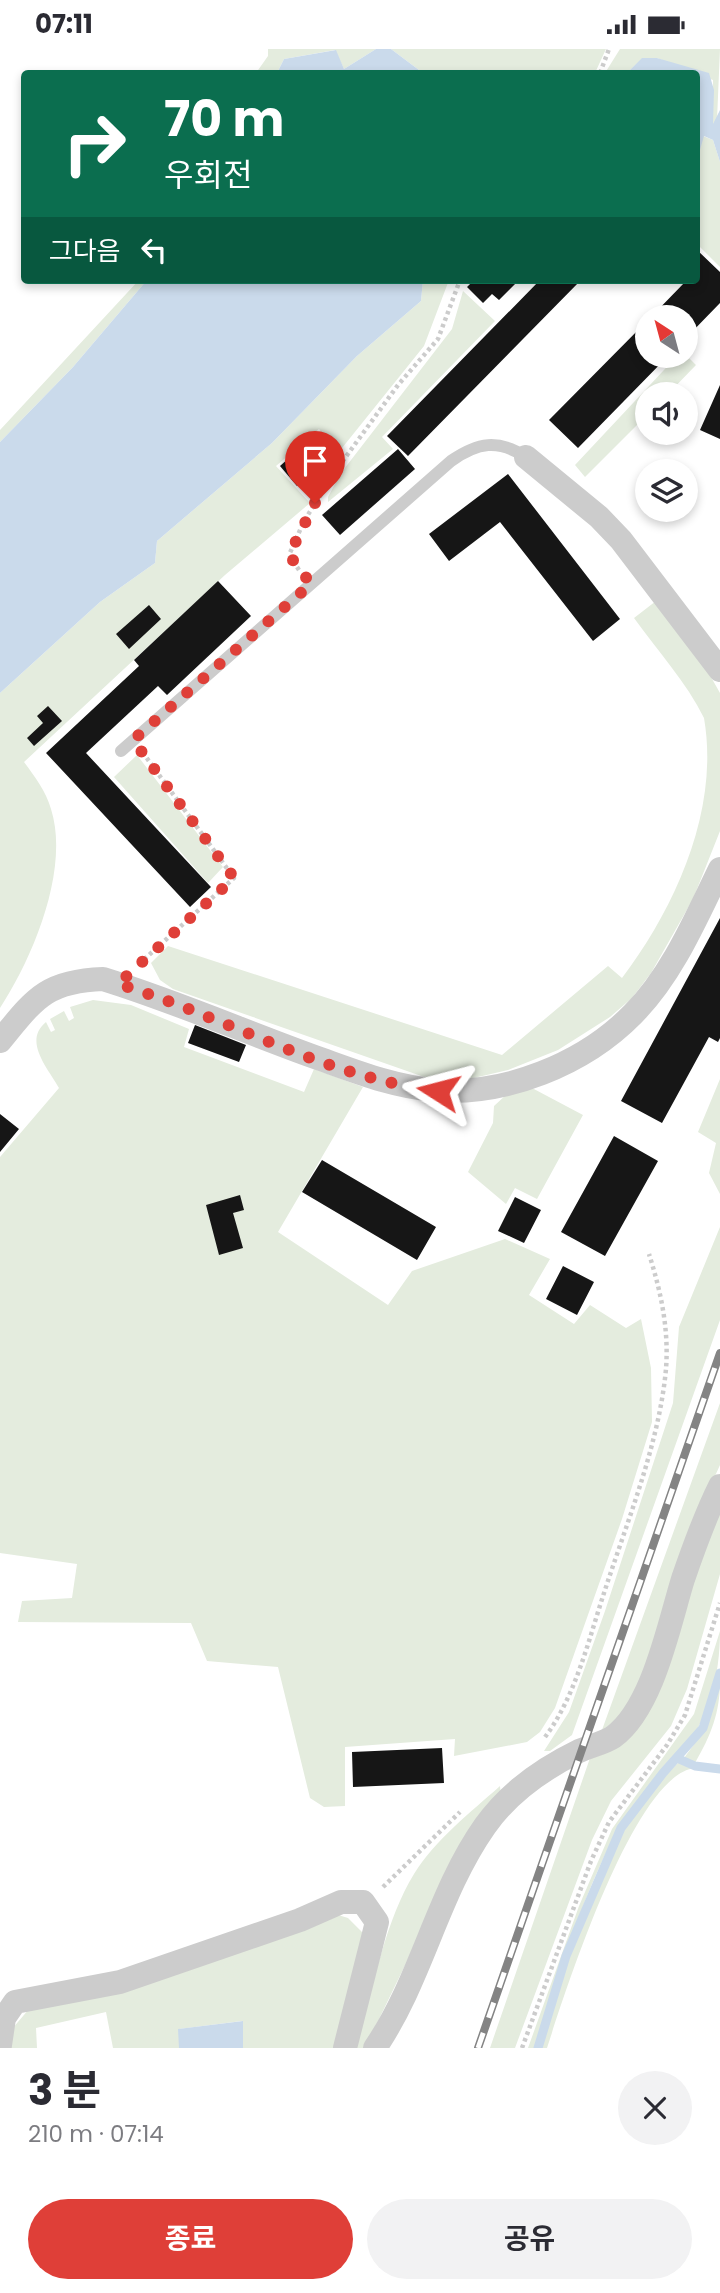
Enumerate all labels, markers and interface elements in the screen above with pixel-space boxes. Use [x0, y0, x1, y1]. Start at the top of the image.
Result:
text: 07:11 [35, 6, 93, 42]
text: 70 m [164, 85, 284, 153]
icon: right [49, 98, 140, 189]
text: 우회전 [164, 152, 252, 197]
icon: left [135, 231, 173, 269]
text: 그다음 [49, 233, 121, 269]
north arrow [635, 305, 698, 367]
map controls [635, 305, 698, 522]
button: sound [635, 382, 698, 445]
pin [285, 431, 345, 503]
icon: arrive [296, 442, 334, 480]
button: layers [635, 459, 698, 522]
position arrow [401, 1054, 475, 1128]
text: 3 분 [28, 2061, 101, 2120]
button: close [618, 2071, 692, 2145]
text: 210 m · 07:14 [28, 2118, 164, 2150]
button: 종료 [28, 2199, 353, 2279]
button: 공유 [367, 2199, 692, 2279]

